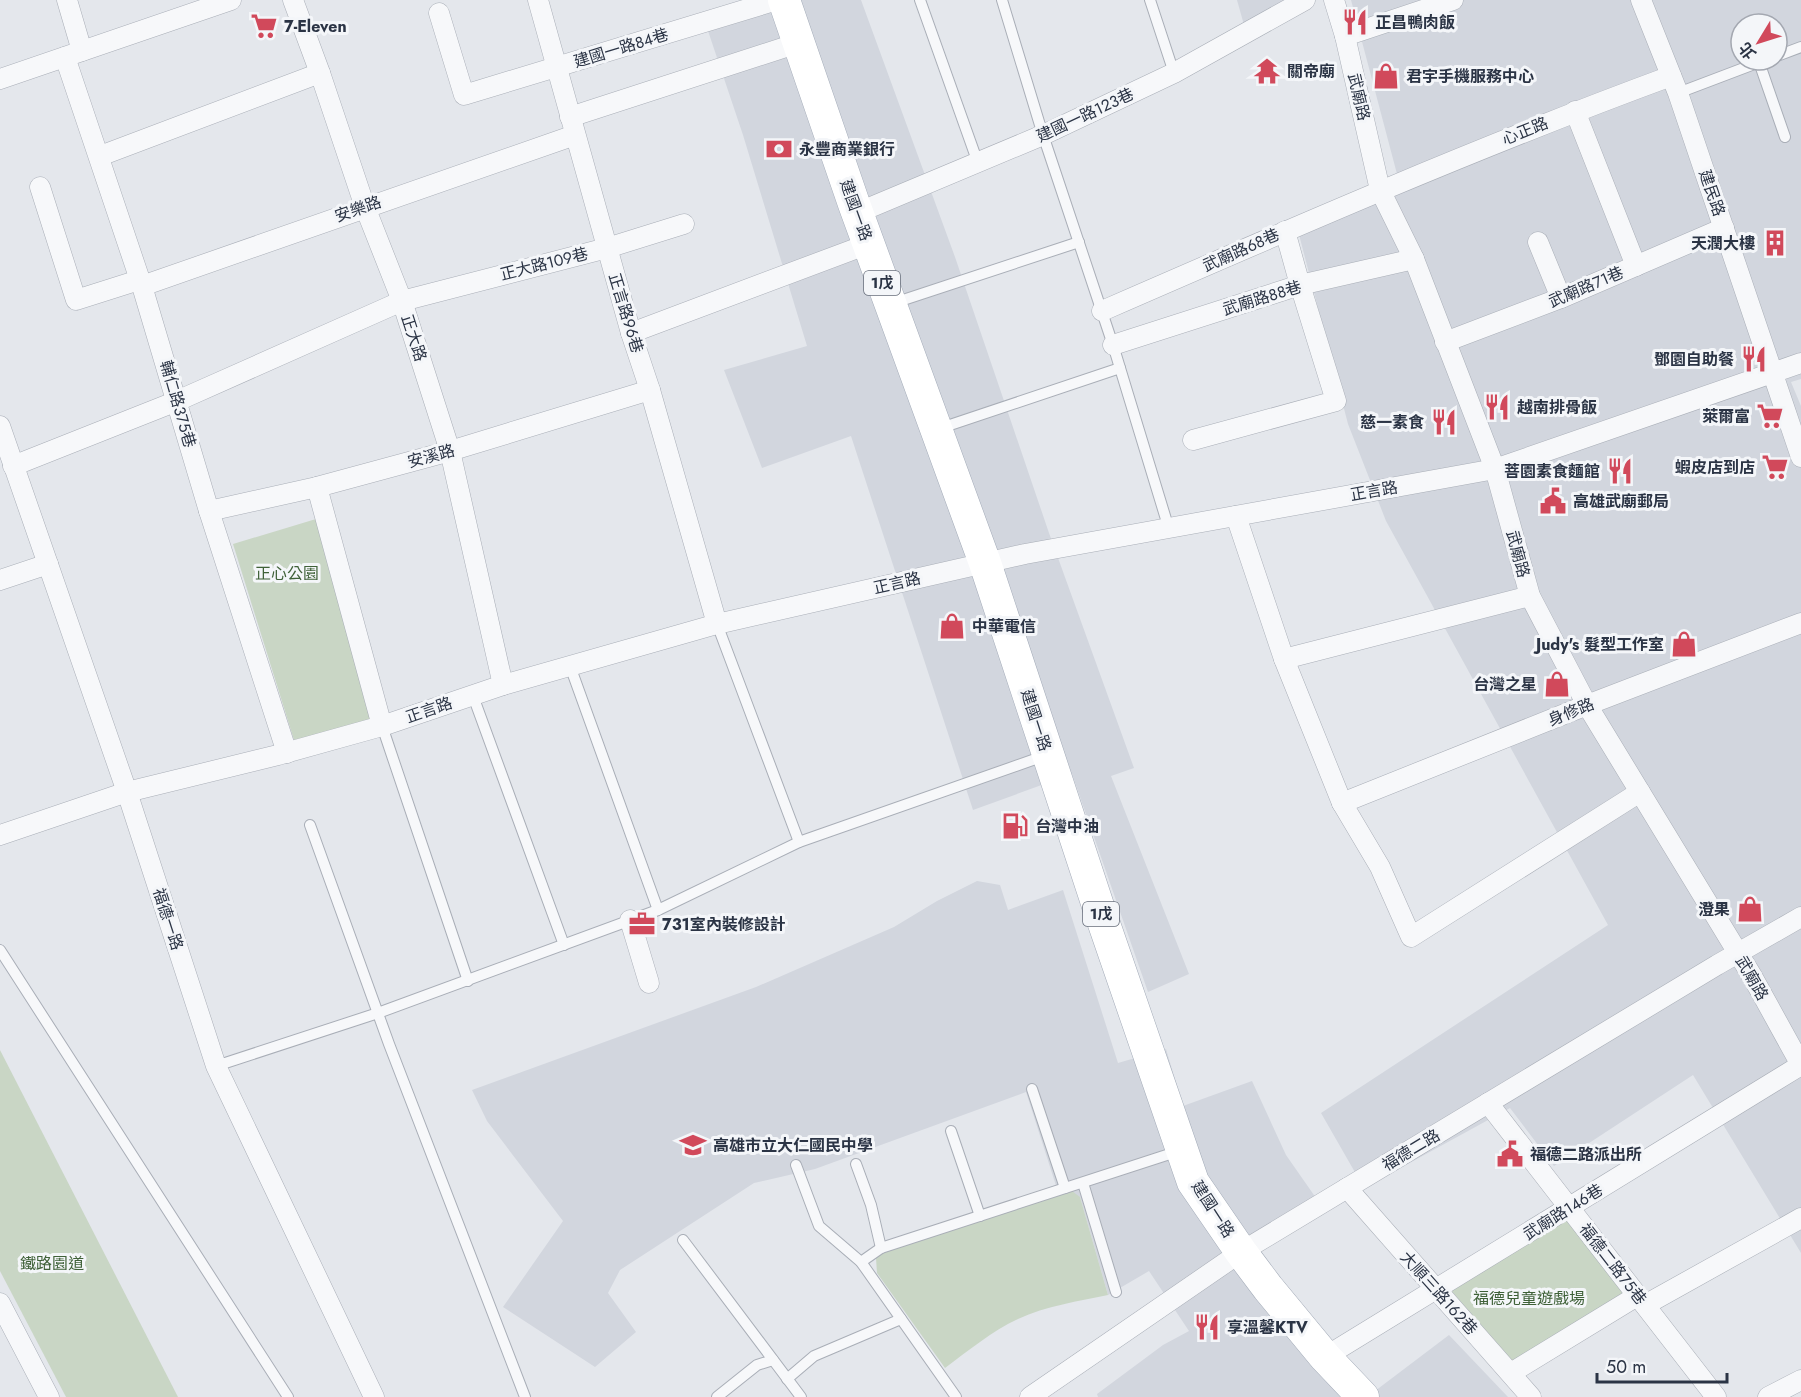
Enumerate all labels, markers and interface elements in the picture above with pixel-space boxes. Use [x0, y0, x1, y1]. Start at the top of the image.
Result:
restaurant icon: 正昌鴨肉飯 [1340, 7, 1370, 37]
supermarket icon: 7-Eleven [249, 11, 279, 41]
place label: 正昌鴨肉飯 [1375, 11, 1455, 34]
north arrow [1729, 12, 1789, 72]
place label: 7-Eleven [284, 15, 347, 38]
street label: 建國一路84巷 [571, 23, 671, 73]
text: 北 [1734, 38, 1762, 64]
temple icon: 關帝廟 [1252, 56, 1282, 86]
place label: 關帝廟 [1287, 60, 1335, 83]
shop icon: 君宇手機服務中心 [1371, 61, 1401, 91]
place label: 君宇手機服務中心 [1406, 65, 1534, 88]
street label: 武廟路 [1342, 71, 1376, 123]
street label: 建國一路123巷 [1033, 82, 1137, 148]
street label: 心正路 [1498, 111, 1552, 151]
bank icon: 永豐商業銀行 [764, 134, 794, 164]
place label: 永豐商業銀行 [799, 138, 895, 161]
street label: 建民路 [1693, 167, 1731, 219]
street label: 建國一路 [834, 176, 878, 244]
street label: 安樂路 [332, 190, 384, 228]
street label: 武廟路68巷 [1199, 223, 1283, 277]
building icon: 天潤大樓 [1760, 228, 1790, 258]
place label: 天潤大樓 [1691, 232, 1755, 255]
street label: 正大路109巷 [498, 242, 590, 286]
street label: 武廟路71巷 [1545, 261, 1627, 313]
street label: 正言路96巷 [603, 270, 649, 356]
road number: 1戊 [864, 271, 900, 295]
street label: 武廟路88巷 [1220, 275, 1304, 321]
street label: 正大路 [396, 312, 432, 364]
restaurant icon: 鄧園自助餐 [1739, 344, 1769, 374]
place label: 鄧園自助餐 [1654, 348, 1734, 371]
street label: 輔仁路375巷 [155, 358, 201, 450]
restaurant icon: 越南排骨飯 [1482, 392, 1512, 422]
place label: 越南排骨飯 [1517, 396, 1597, 419]
supermarket icon: 萊爾富 [1755, 401, 1785, 431]
place label: 萊爾富 [1702, 405, 1750, 428]
restaurant icon: 慈一素食 [1429, 407, 1459, 437]
place label: 慈一素食 [1360, 411, 1424, 434]
street label: 安溪路 [405, 439, 457, 473]
supermarket icon: 蝦皮店到店 [1760, 452, 1790, 482]
restaurant icon: 菩園素食麵館 [1605, 456, 1635, 486]
place label: 蝦皮店到店 [1675, 456, 1755, 479]
place label: 菩園素食麵館 [1504, 460, 1600, 483]
street label: 正言路 [1348, 476, 1400, 506]
public building icon: 高雄武廟郵局 [1538, 486, 1568, 516]
place label: 高雄武廟郵局 [1573, 490, 1669, 513]
street label: 武廟路 [1501, 528, 1535, 580]
park label: 正心公園 [255, 562, 319, 585]
street label: 正言路 [871, 566, 923, 600]
shop icon: 中華電信 [937, 611, 967, 641]
place label: 中華電信 [972, 615, 1036, 638]
shop icon: Judy's 髮型工作室 [1669, 629, 1699, 659]
place label: Judy's 髮型工作室 [1533, 633, 1664, 656]
shop icon: 台灣之星 [1542, 669, 1572, 699]
place label: 台灣之星 [1473, 673, 1537, 696]
street label: 建國一路 [1015, 686, 1057, 754]
street label: 正言路 [403, 691, 455, 729]
street label: 身修路 [1544, 692, 1598, 732]
fuel station icon: 台灣中油 [1000, 811, 1030, 841]
place label: 台灣中油 [1035, 815, 1099, 838]
street label: 福德一路 [147, 885, 189, 953]
shop icon: 澄果 [1735, 894, 1765, 924]
place label: 澄果 [1698, 898, 1730, 921]
road number: 1戊 [1083, 902, 1119, 926]
office icon: 731室內裝修設計 [627, 909, 657, 939]
place label: 731室內裝修設計 [662, 913, 786, 936]
street label: 武廟路 [1730, 951, 1774, 1005]
street label: 福德二路 [1378, 1124, 1444, 1176]
school or university icon: 高雄市立大仁國民中學 [678, 1130, 708, 1160]
place label: 高雄市立大仁國民中學 [713, 1134, 873, 1157]
public building icon: 福德二路派出所 [1495, 1139, 1525, 1169]
place label: 福德二路派出所 [1530, 1143, 1642, 1166]
street label: 建國一路 [1186, 1176, 1240, 1242]
street label: 武廟路146巷 [1519, 1178, 1607, 1246]
street label: 福德二路75巷 [1574, 1219, 1652, 1309]
street label: 大順三路162巷 [1395, 1246, 1483, 1340]
park label: 鐵路園道 [20, 1252, 84, 1275]
park label: 福德兒童遊戲場 [1473, 1287, 1585, 1310]
restaurant icon: 享溫馨KTV [1192, 1312, 1222, 1342]
place label: 享溫馨KTV [1227, 1316, 1308, 1339]
scale bar [1597, 1346, 1728, 1384]
text: 50 m [1606, 1354, 1646, 1380]

